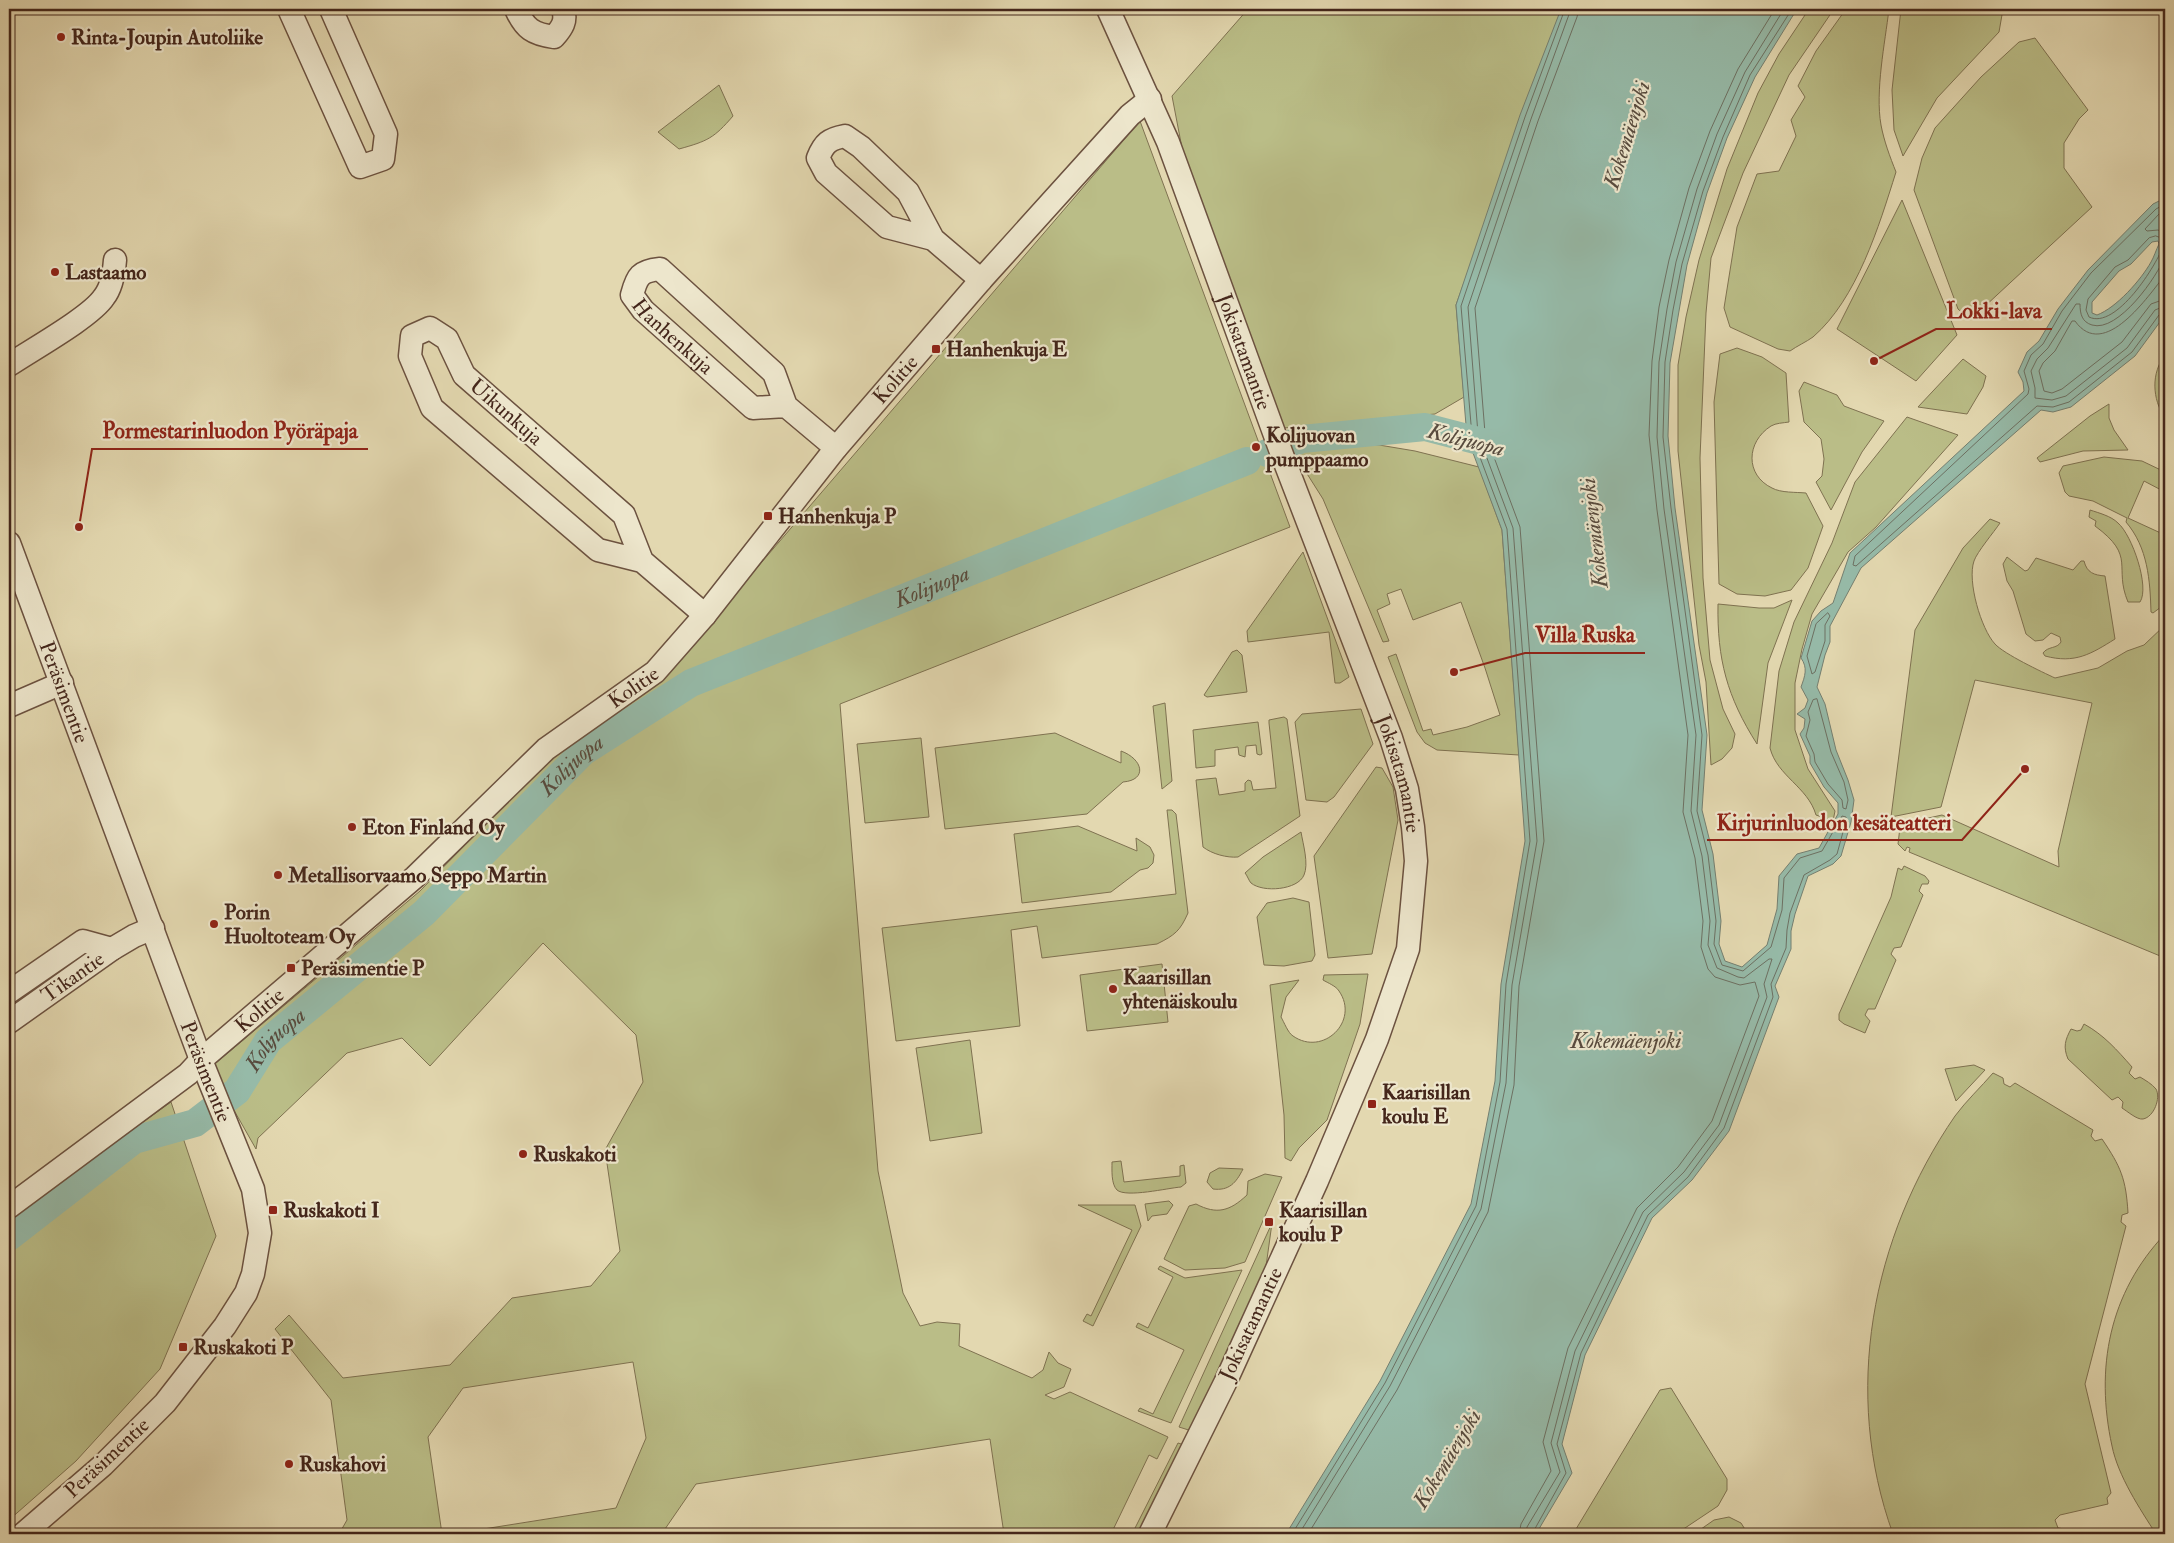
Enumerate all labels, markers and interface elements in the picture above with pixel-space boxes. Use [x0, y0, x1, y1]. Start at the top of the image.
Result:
place label: Rinta-Joupin Autoliike [71, 24, 263, 51]
marker: Rinta-Joupin Autoliike [55, 31, 67, 43]
water label: Kokemäenjoki [1597, 78, 1657, 193]
place label: Lastaamo [65, 259, 146, 286]
marker: Lastaamo [49, 266, 61, 278]
street label: Jokisatamantie [1211, 289, 1278, 414]
callout: Lokki-lava [1936, 292, 2052, 329]
street label: Hanhenkuja [625, 293, 720, 380]
text: Lokki-lava [1946, 297, 2043, 325]
place label: Hanhenkuja E [946, 336, 1067, 363]
marker: Hanhenkuja E [930, 343, 942, 355]
street label: Kolitie [867, 349, 924, 410]
street label: Uikunkuja [464, 373, 549, 452]
callout: Pormestarinluodon Pyöräpaja [92, 412, 368, 449]
text: Pormestarinluodon Pyöräpaja [102, 417, 359, 446]
water label: Kolijuopa [1424, 417, 1507, 463]
place label: Kolijuovan pumppaamo [1265, 422, 1368, 473]
marker: Kolijuovan pumppaamo [1250, 441, 1262, 453]
water label: Kokemäenjoki [1573, 476, 1615, 591]
place label: Hanhenkuja P [778, 503, 897, 530]
marker: Hanhenkuja P [762, 510, 774, 522]
water label: Kolijuopa [890, 559, 974, 615]
callout: Villa Ruska [1525, 616, 1645, 653]
text: Villa Ruska [1534, 621, 1636, 649]
street label: Peräsimentie [33, 637, 96, 747]
street label: Kolitie [603, 660, 664, 714]
street label: Jokisatamantie [1369, 710, 1427, 834]
water label: Kolijuopa [533, 728, 609, 803]
callout: Kirjurinluodon kesäteatteri [1707, 803, 1962, 840]
text: Kirjurinluodon kesäteatteri [1716, 809, 1952, 837]
place label: Eton Finland Oy [362, 814, 505, 841]
marker: Eton Finland Oy [346, 821, 358, 833]
place label: Metallisorvaamo Seppo Martin [287, 862, 547, 889]
marker: Metallisorvaamo Seppo Martin [272, 869, 284, 881]
place label: Porin Huoltoteam Oy [224, 899, 356, 950]
marker: Porin Huoltoteam Oy [208, 918, 220, 930]
street label: Tikantie [36, 945, 110, 1009]
place label: Peräsimentie P [301, 955, 425, 982]
marker: Peräsimentie P [285, 962, 297, 974]
place label: Kaarisillan yhtenäiskoulu [1122, 964, 1238, 1015]
street label: Kolitie [229, 981, 290, 1039]
marker: Kaarisillan yhtenäiskoulu [1107, 983, 1119, 995]
water label: Kolijuopa [238, 1002, 312, 1078]
street label: Peräsimentie [174, 1017, 238, 1126]
water label: Kokemäenjoki [1570, 1027, 1681, 1055]
place label: Kaarisillan koulu E [1381, 1079, 1471, 1130]
marker: Kaarisillan koulu E [1366, 1098, 1378, 1110]
place label: Ruskakoti [533, 1141, 617, 1168]
marker: Ruskakoti [517, 1148, 529, 1160]
place label: Ruskakoti I [283, 1197, 380, 1224]
place label: Kaarisillan koulu P [1278, 1197, 1368, 1248]
marker: Ruskakoti I [267, 1204, 279, 1216]
marker: Kaarisillan koulu P [1263, 1216, 1275, 1228]
street label: Jokisatamantie [1213, 1263, 1289, 1386]
place label: Ruskakoti P [193, 1334, 294, 1361]
marker: Ruskakoti P [177, 1341, 189, 1353]
water label: Kokemäenjoki [1406, 1404, 1488, 1515]
street label: Peräsimentie [59, 1412, 155, 1504]
place label: Ruskahovi [299, 1451, 386, 1478]
marker: Ruskahovi [283, 1458, 295, 1470]

